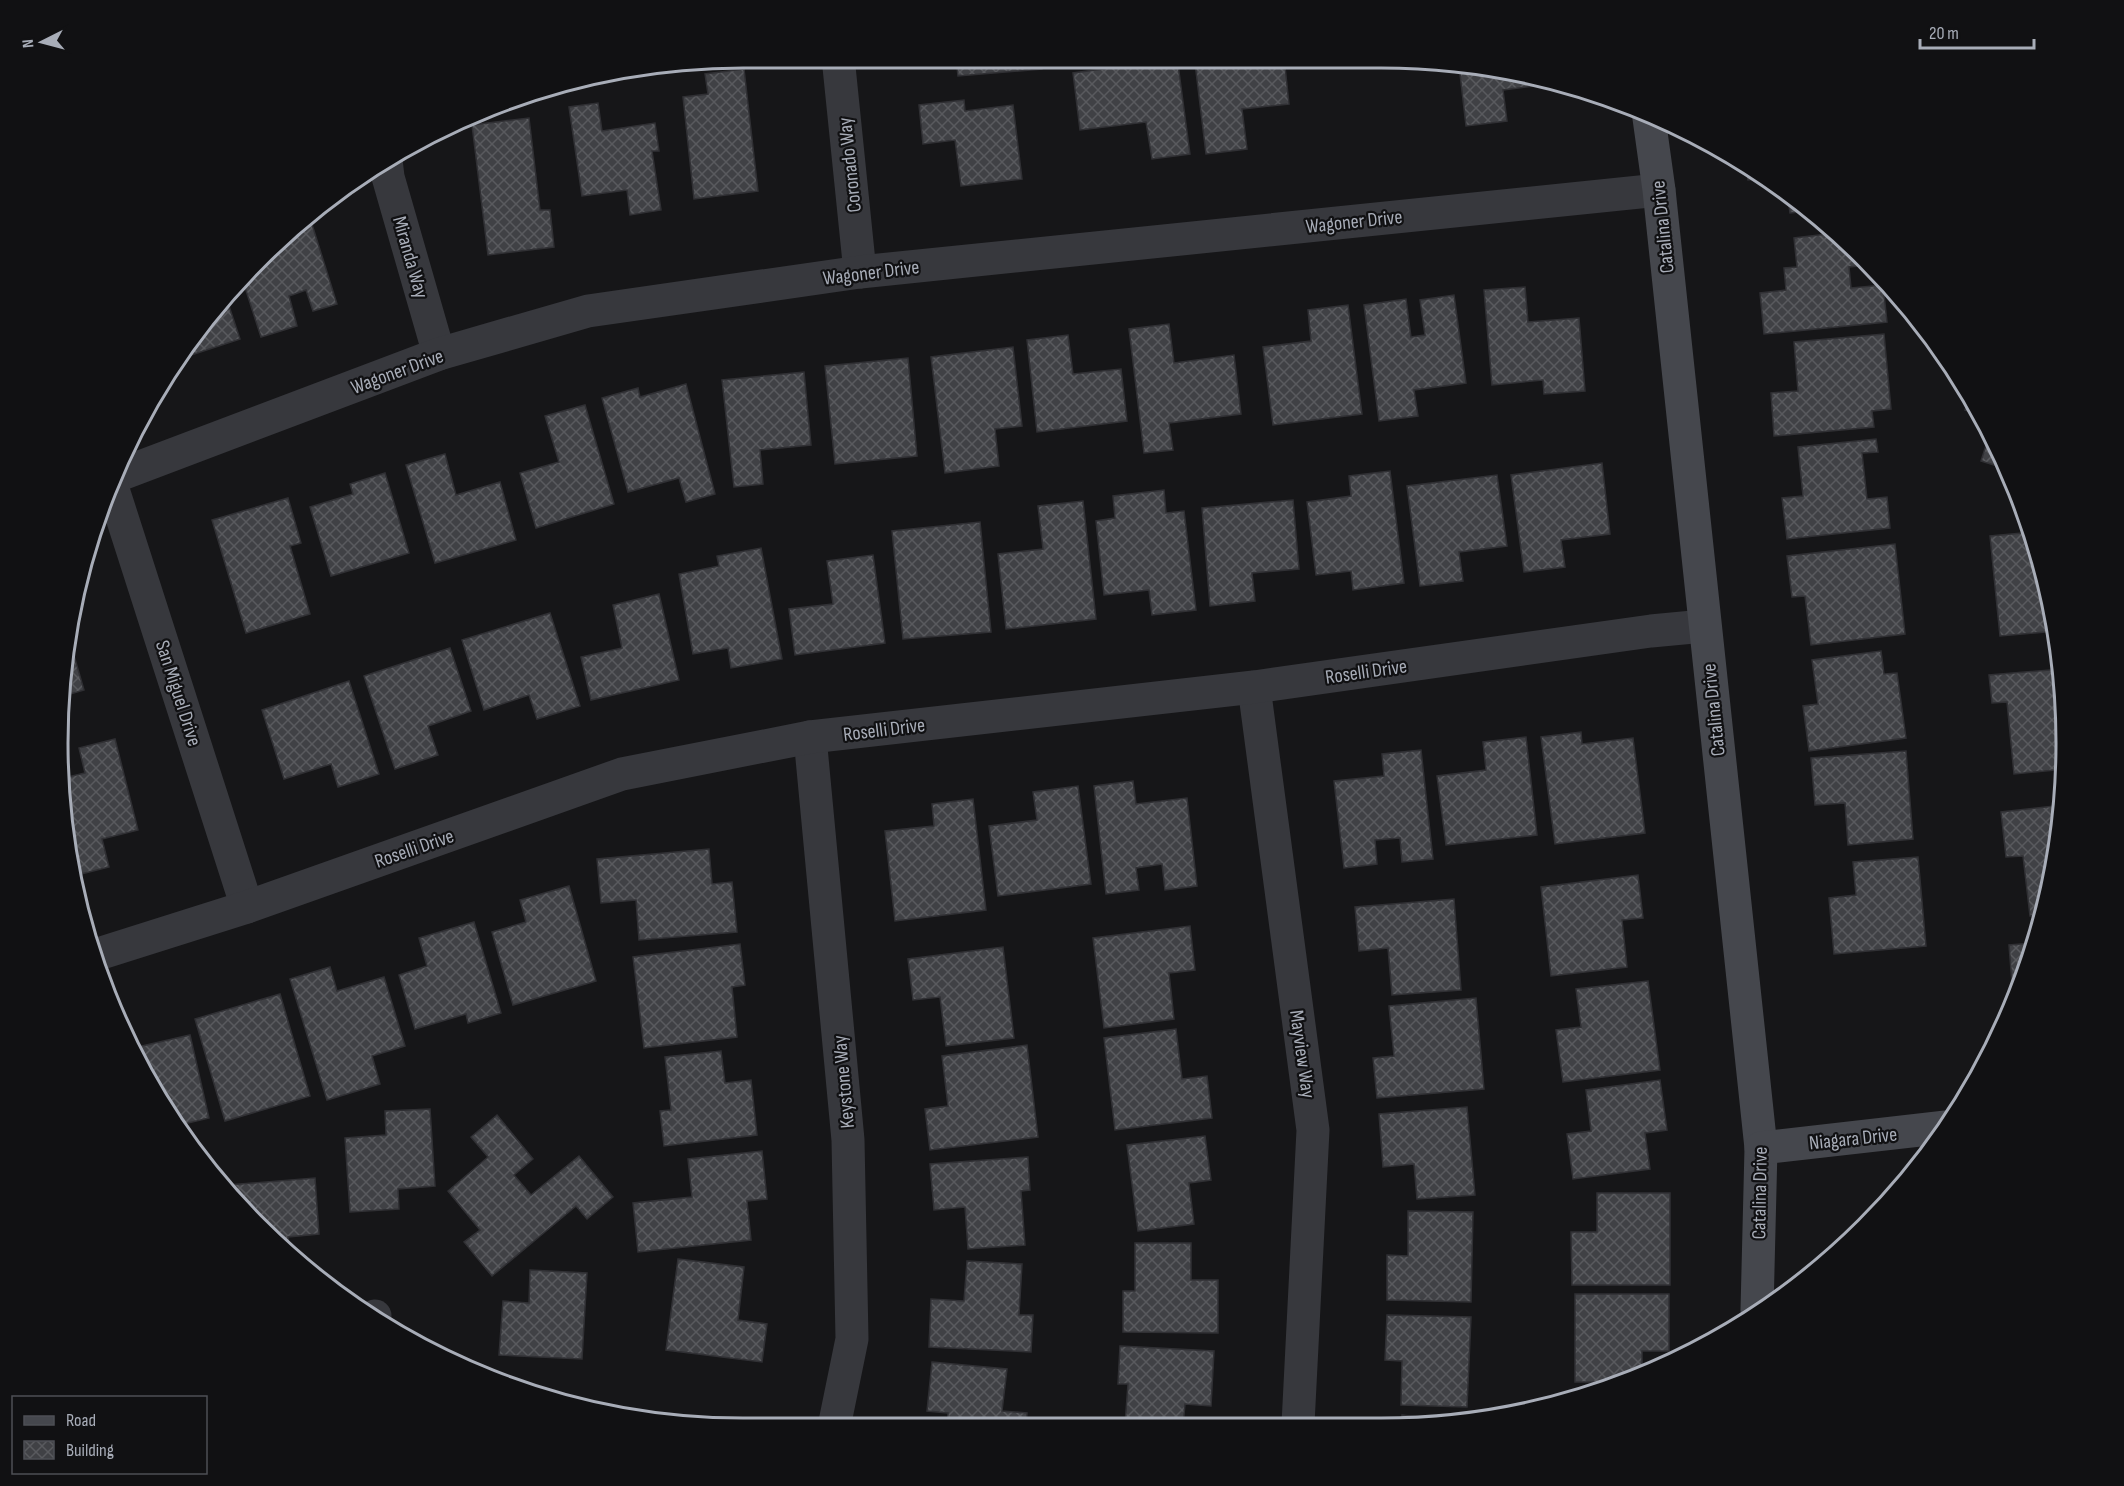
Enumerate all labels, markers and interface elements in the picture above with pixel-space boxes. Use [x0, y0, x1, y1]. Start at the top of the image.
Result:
north arrow [12, 12, 72, 72]
scale bar [1920, 12, 2034, 50]
text: 20 m [1929, 23, 1959, 44]
text: N [19, 38, 38, 49]
street label: Coronado Way [833, 116, 867, 214]
street label: Catalina Drive [1646, 179, 1680, 274]
street label: Wagoner Drive [1305, 205, 1404, 239]
street label: Miranda Way [387, 213, 433, 301]
street label: Wagoner Drive [822, 255, 921, 291]
street label: Wagoner Drive [348, 344, 447, 400]
street label: San Miguel Drive [150, 637, 206, 749]
street label: Roselli Drive [1324, 654, 1409, 690]
street label: Catalina Drive [1697, 662, 1731, 757]
street label: Roselli Drive [842, 713, 926, 747]
street label: Roselli Drive [372, 824, 457, 874]
street label: Mayview Way [1284, 1009, 1320, 1100]
street label: Keystone Way [828, 1034, 860, 1129]
street label: Niagara Drive [1808, 1122, 1898, 1156]
street label: Catalina Drive [1747, 1146, 1773, 1240]
legend [12, 1396, 207, 1474]
text: Road [66, 1410, 96, 1431]
text: Building [66, 1440, 114, 1461]

